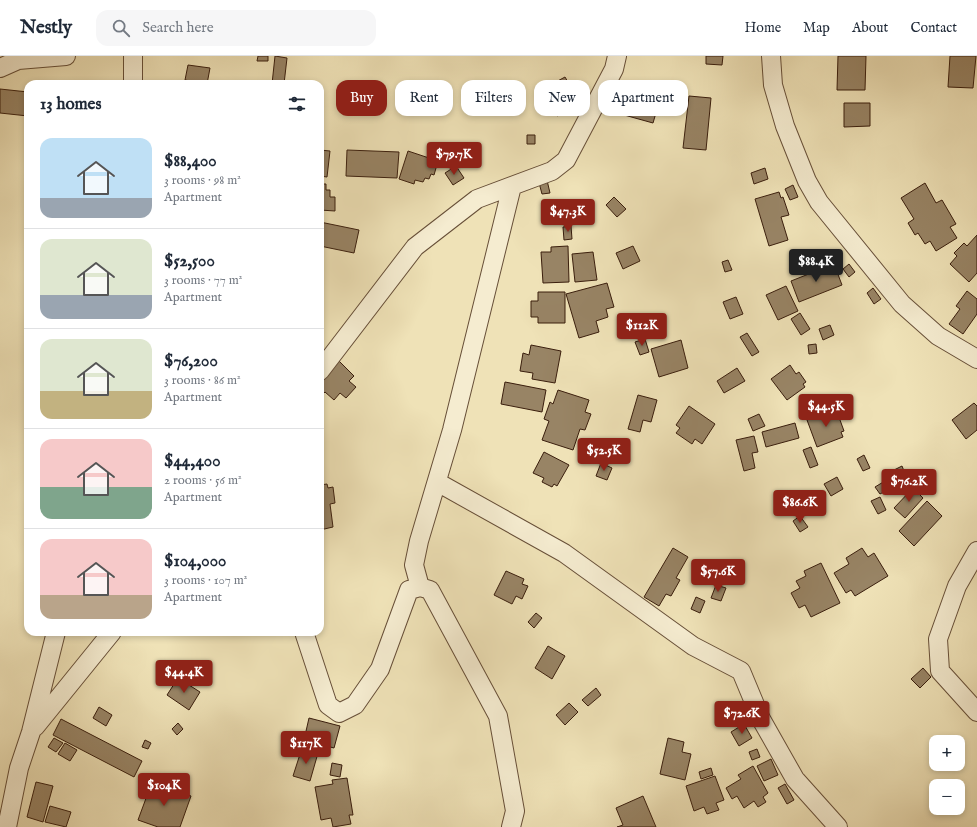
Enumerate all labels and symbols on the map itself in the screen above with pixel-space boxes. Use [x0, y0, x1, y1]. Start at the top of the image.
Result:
pin: $79.7K [421, 142, 487, 176]
pin: $47.3K [535, 199, 601, 233]
pin: $88.4K [783, 249, 849, 283]
pin: $112K [614, 313, 670, 347]
pin: $44.5K [793, 394, 859, 428]
pin: $52.5K [571, 438, 637, 472]
pin: $76.2K [876, 469, 942, 503]
pin: $86.6K [767, 490, 833, 524]
pin: $57.6K [685, 559, 751, 593]
pin: $44.4K [151, 660, 217, 694]
pin: $72.6K [709, 701, 775, 735]
pin: $117K [278, 731, 334, 765]
pin: $104K [136, 773, 192, 807]

